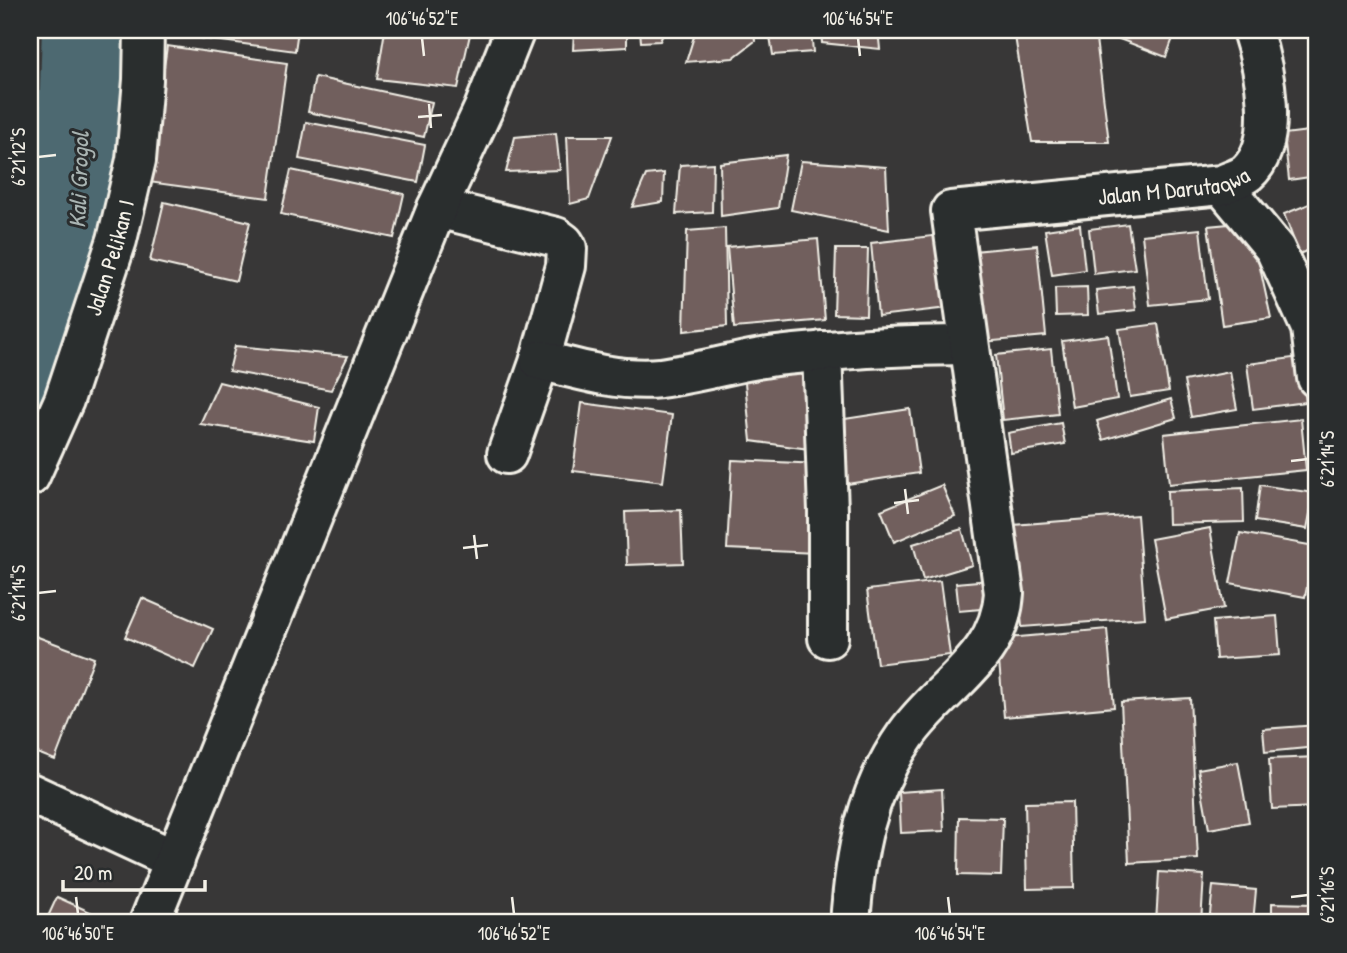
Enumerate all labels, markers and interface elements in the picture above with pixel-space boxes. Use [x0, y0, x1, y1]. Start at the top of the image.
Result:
text: 106°46'52"E [386, 6, 458, 31]
text: 106°46'54"E [823, 6, 893, 31]
text: 6°21'12"S [6, 128, 31, 186]
water label: Kali Grogol [60, 130, 97, 229]
street label: Jalan M Darutaqwa [1096, 159, 1255, 212]
street label: Jalan Pelikan I [77, 196, 141, 319]
text: 6°21'14"S [1315, 431, 1340, 487]
text: 6°21'14"S [6, 565, 31, 621]
scale bar [63, 848, 205, 892]
text: 20 m [74, 858, 112, 887]
text: 6°21'16"S [1315, 867, 1340, 923]
text: 106°46'50"E [42, 921, 114, 946]
text: 106°46'52"E [478, 921, 550, 946]
text: 106°46'54"E [915, 921, 985, 946]

